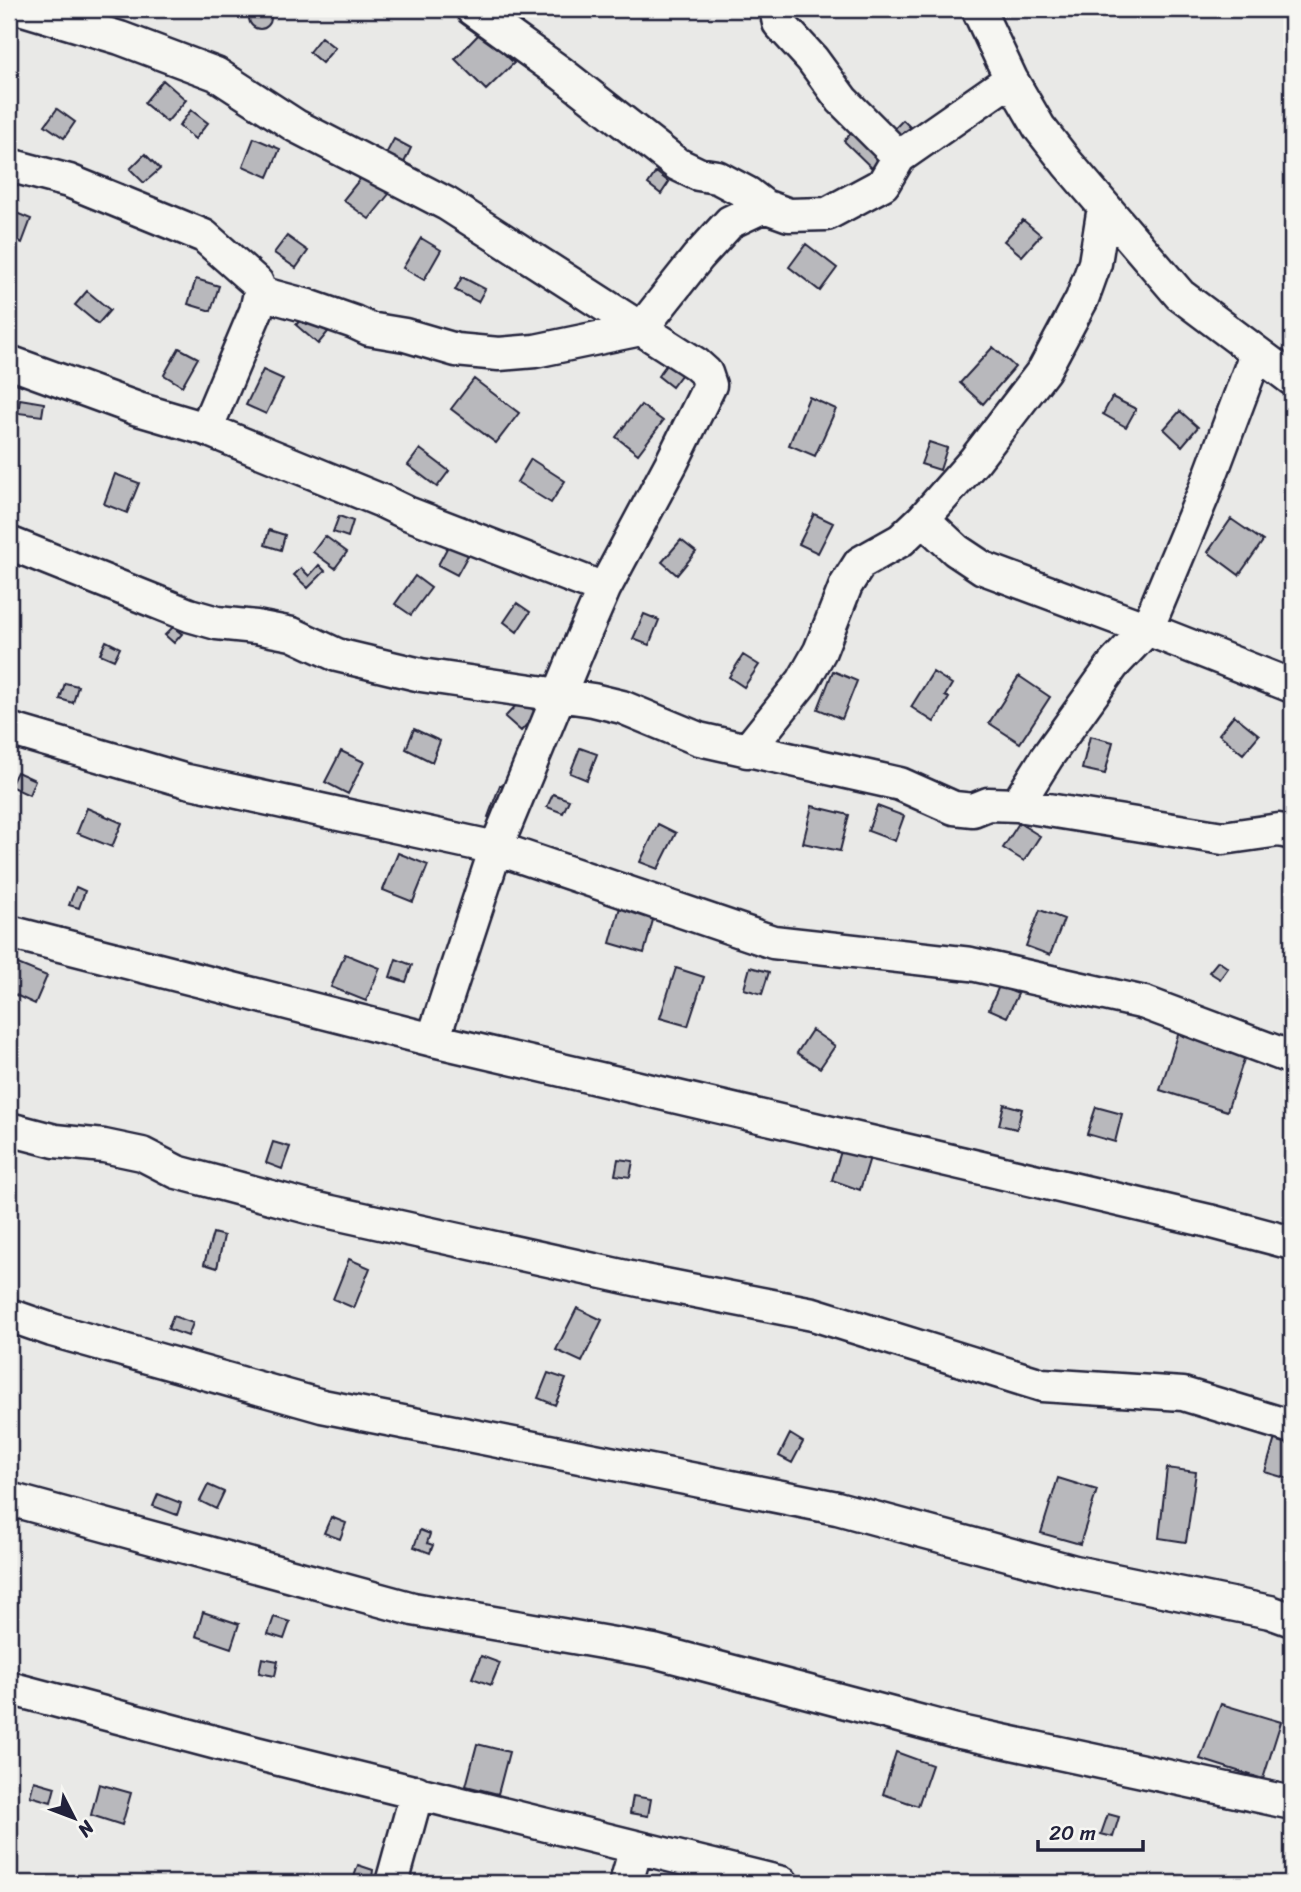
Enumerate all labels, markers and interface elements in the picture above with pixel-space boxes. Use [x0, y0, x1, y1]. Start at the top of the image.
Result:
north arrow [38, 1784, 108, 1854]
scale bar [1038, 1808, 1144, 1852]
text: N [69, 1812, 104, 1846]
text: 20 m [1049, 1814, 1096, 1852]

